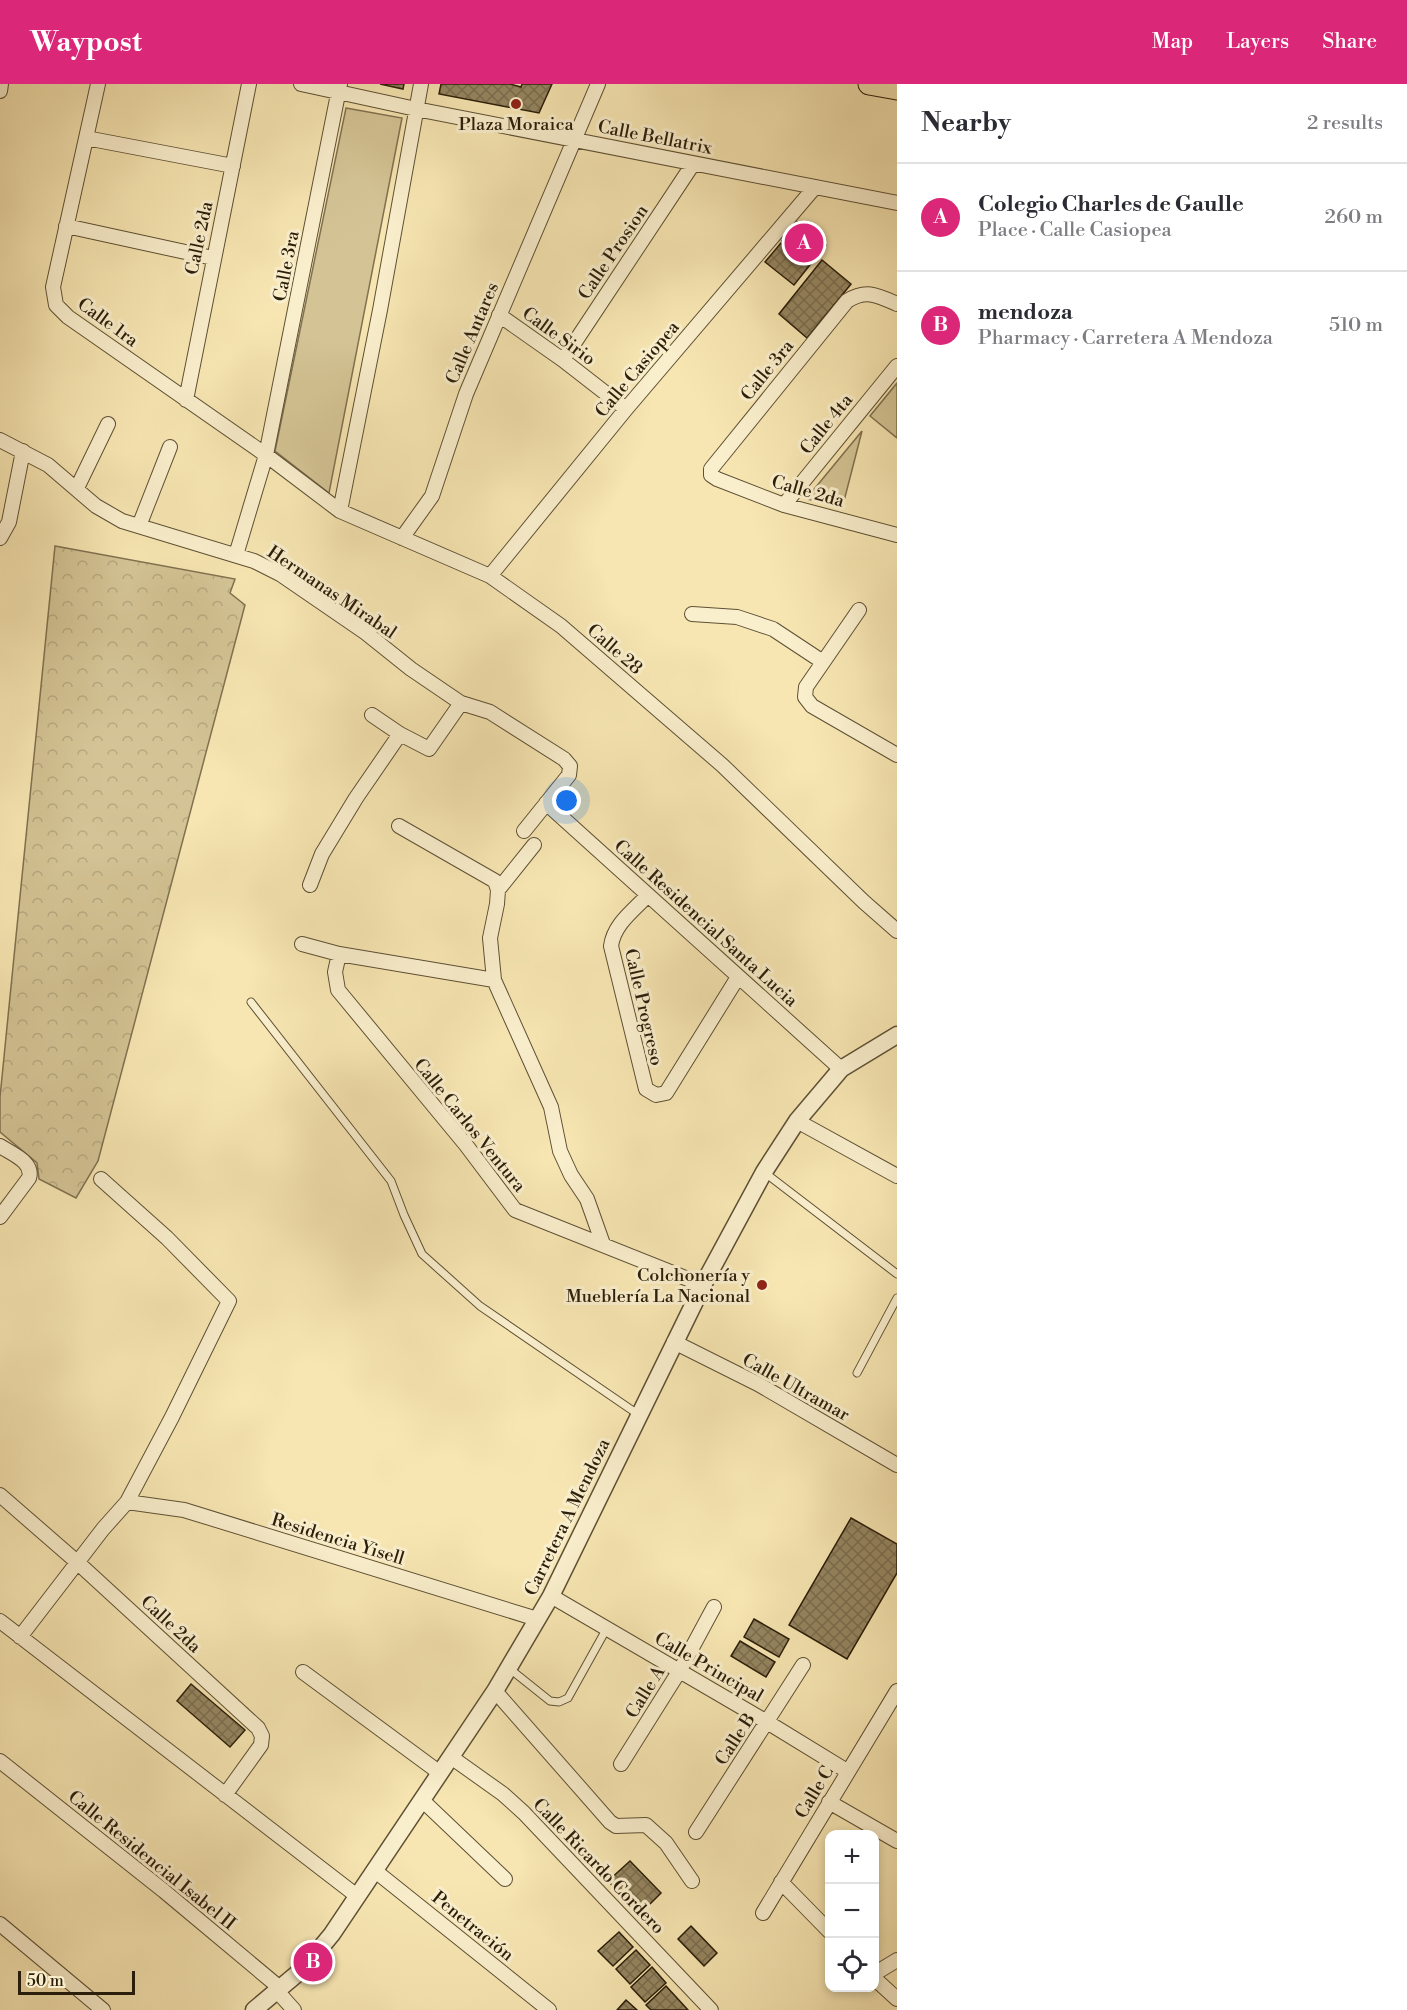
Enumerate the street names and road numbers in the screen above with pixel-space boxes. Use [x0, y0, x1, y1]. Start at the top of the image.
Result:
street label: Calle Bellatrix [596, 115, 715, 160]
street label: Calle 2da [180, 198, 219, 277]
street label: Calle Prosion [573, 200, 654, 304]
street label: Calle 3ra [268, 228, 305, 303]
street label: Calle Antares [441, 279, 504, 388]
street label: Calle 1ra [73, 293, 143, 353]
street label: Calle Sirio [517, 302, 600, 371]
street label: Calle Casiopea [590, 316, 685, 422]
street label: Calle 3ra [736, 335, 799, 405]
street label: Calle 4ta [795, 389, 858, 459]
street label: Calle 2da [769, 470, 848, 513]
street label: Hermanas Mirabal [263, 541, 401, 645]
street label: Calle 28 [582, 619, 647, 680]
street label: Calle Residencial Santa Lucia [609, 835, 803, 1013]
street label: Calle Progreso [619, 946, 668, 1068]
street label: Calle Carlos Ventura [409, 1054, 531, 1198]
street label: Calle Ultramar [738, 1348, 854, 1427]
street label: Carretera A Mendoza [519, 1434, 616, 1600]
street label: Residencia Yisell [269, 1508, 408, 1571]
street label: Calle 2da [136, 1591, 206, 1659]
street label: Calle Principal [650, 1627, 768, 1708]
street label: Calle A [620, 1661, 671, 1723]
street label: Calle B [710, 1709, 761, 1770]
street label: Calle C [790, 1762, 839, 1823]
street label: Calle Residencial Isabel II [63, 1786, 240, 1935]
street label: Calle Ricardo Cordero [528, 1794, 670, 1939]
street label: Penetración [427, 1886, 519, 1967]

